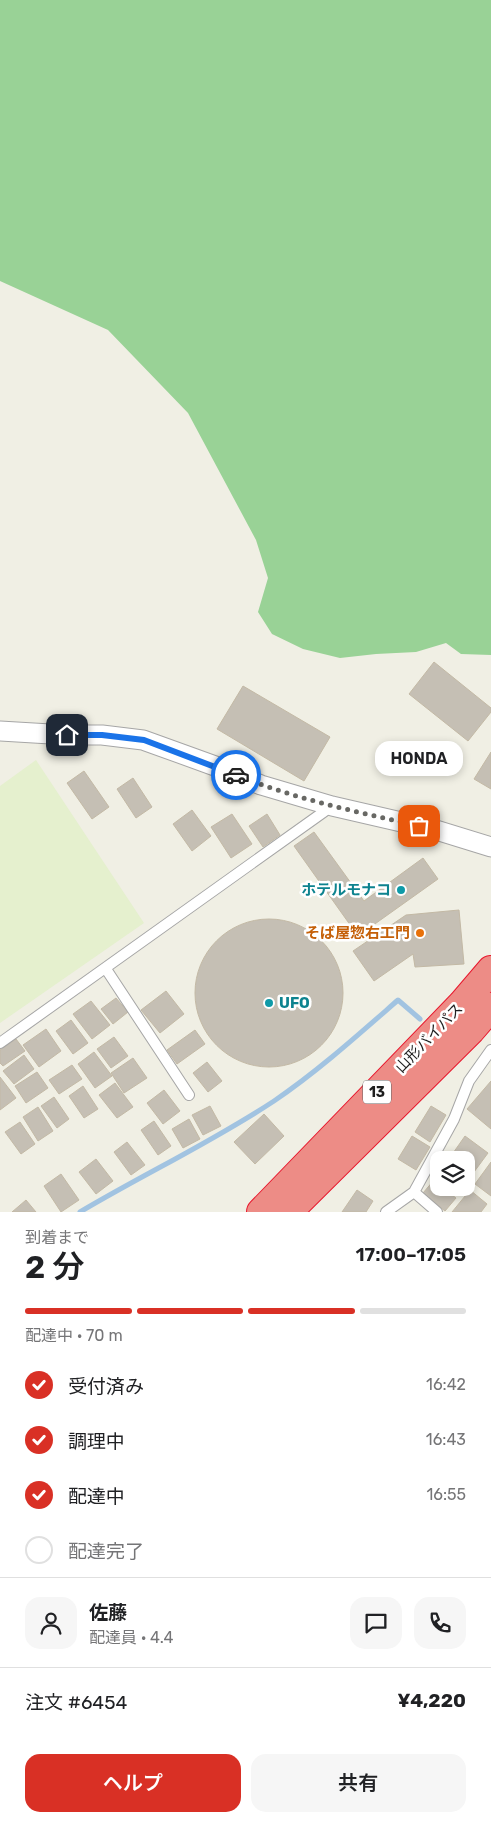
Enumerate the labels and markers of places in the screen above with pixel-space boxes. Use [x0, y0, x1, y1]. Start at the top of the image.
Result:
pin [46, 714, 88, 756]
callout: HONDA [375, 741, 463, 776]
pin [398, 805, 440, 847]
place label: ホテルモナコ [301, 881, 391, 899]
marker: ホテルモナコ [395, 884, 407, 896]
place label: そば屋惣右工門 [305, 924, 410, 942]
marker: そば屋惣右工門 [414, 927, 426, 939]
place label: UFO [279, 994, 310, 1012]
marker: UFO [263, 997, 275, 1009]

